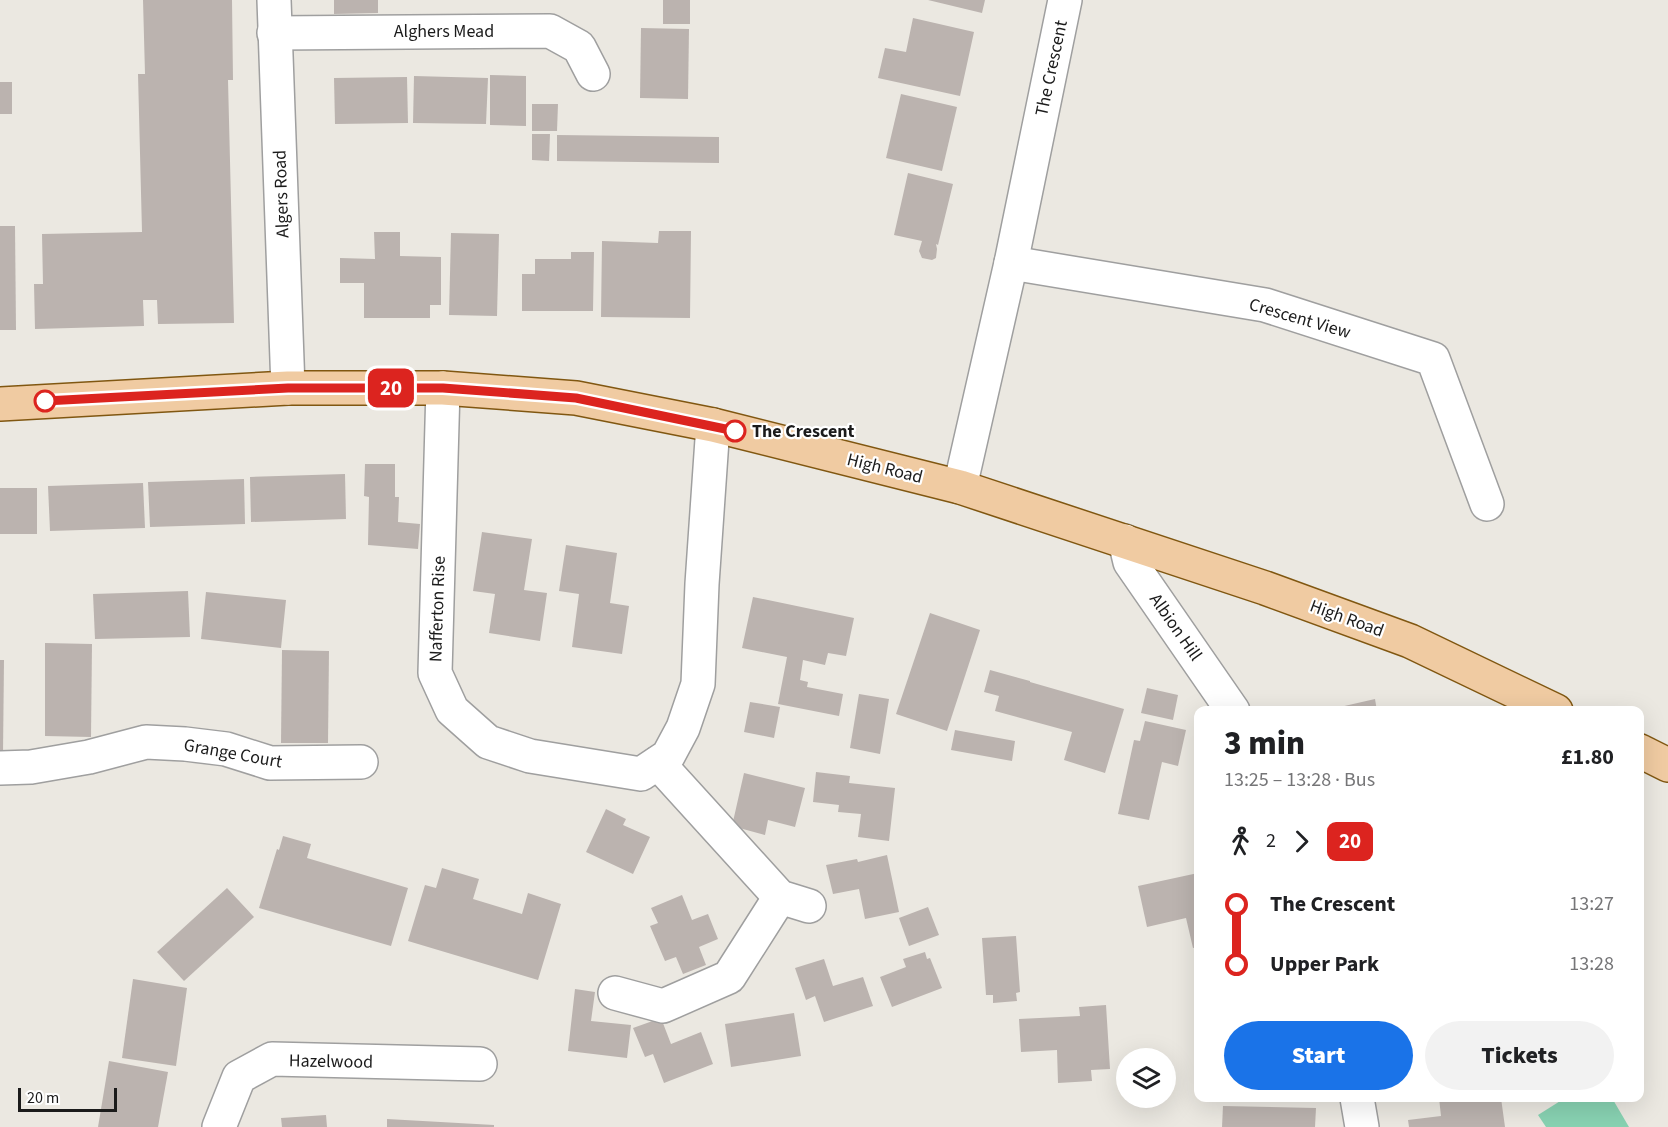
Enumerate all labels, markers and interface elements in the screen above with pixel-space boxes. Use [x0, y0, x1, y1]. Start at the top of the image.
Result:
street label: The Crescent [1029, 18, 1074, 118]
street label: Alghers Mead [394, 19, 494, 44]
street label: Algers Road [267, 150, 296, 238]
street label: Crescent View [1246, 292, 1354, 345]
line badge: 20 [364, 368, 418, 408]
text: 20 [380, 373, 402, 403]
unlabelled marker [34, 390, 56, 412]
place label: The Crescent [752, 419, 855, 444]
marker: The Crescent [724, 420, 746, 442]
street label: High Road [844, 447, 925, 490]
street label: Nafferton Rise [423, 555, 452, 663]
street label: Albion Hill [1143, 588, 1208, 666]
street label: High Road [1306, 594, 1387, 643]
text: 3 min [1224, 720, 1305, 767]
street label: Grange Court [182, 733, 284, 774]
text: £1.80 [1561, 741, 1614, 773]
text: 13:25 – 13:28 · Bus [1224, 766, 1375, 794]
icon: walk [1224, 825, 1257, 858]
icon: forward [1285, 825, 1318, 858]
text: 20 [1339, 826, 1361, 856]
text: 2 [1266, 827, 1276, 855]
text: The Crescent [1270, 888, 1395, 920]
text: 13:27 [1569, 890, 1614, 918]
text: Upper Park [1270, 948, 1379, 980]
text: 13:28 [1569, 950, 1614, 978]
button: Start [1224, 1021, 1413, 1090]
button: Tickets [1425, 1021, 1614, 1090]
street label: Hazelwood [289, 1048, 373, 1075]
map controls [1116, 1048, 1176, 1108]
button: layers [1116, 1048, 1176, 1108]
scale bar [18, 1085, 117, 1112]
text: 20 m [27, 1087, 59, 1109]

